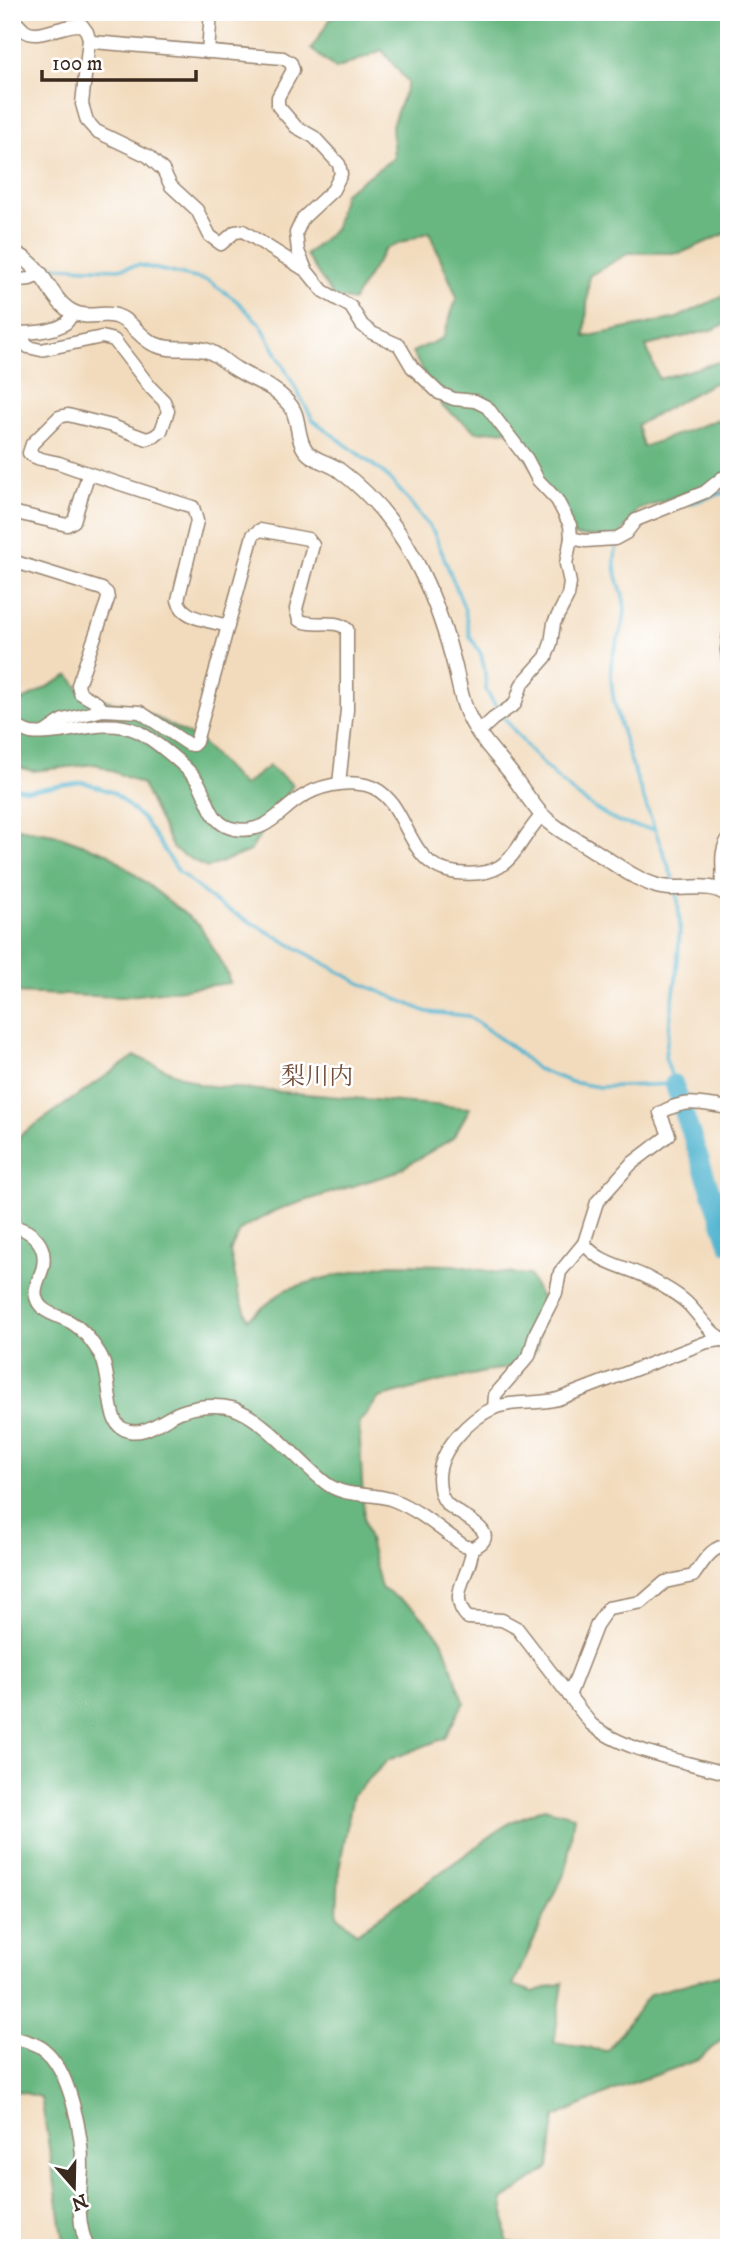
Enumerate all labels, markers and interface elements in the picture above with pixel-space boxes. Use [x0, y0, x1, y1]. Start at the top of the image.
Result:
scale bar [42, 38, 196, 82]
text: 100 m [52, 51, 103, 77]
district label: 梨川内 [281, 1062, 353, 1092]
north arrow [38, 2152, 108, 2222]
text: N [68, 2188, 91, 2215]

